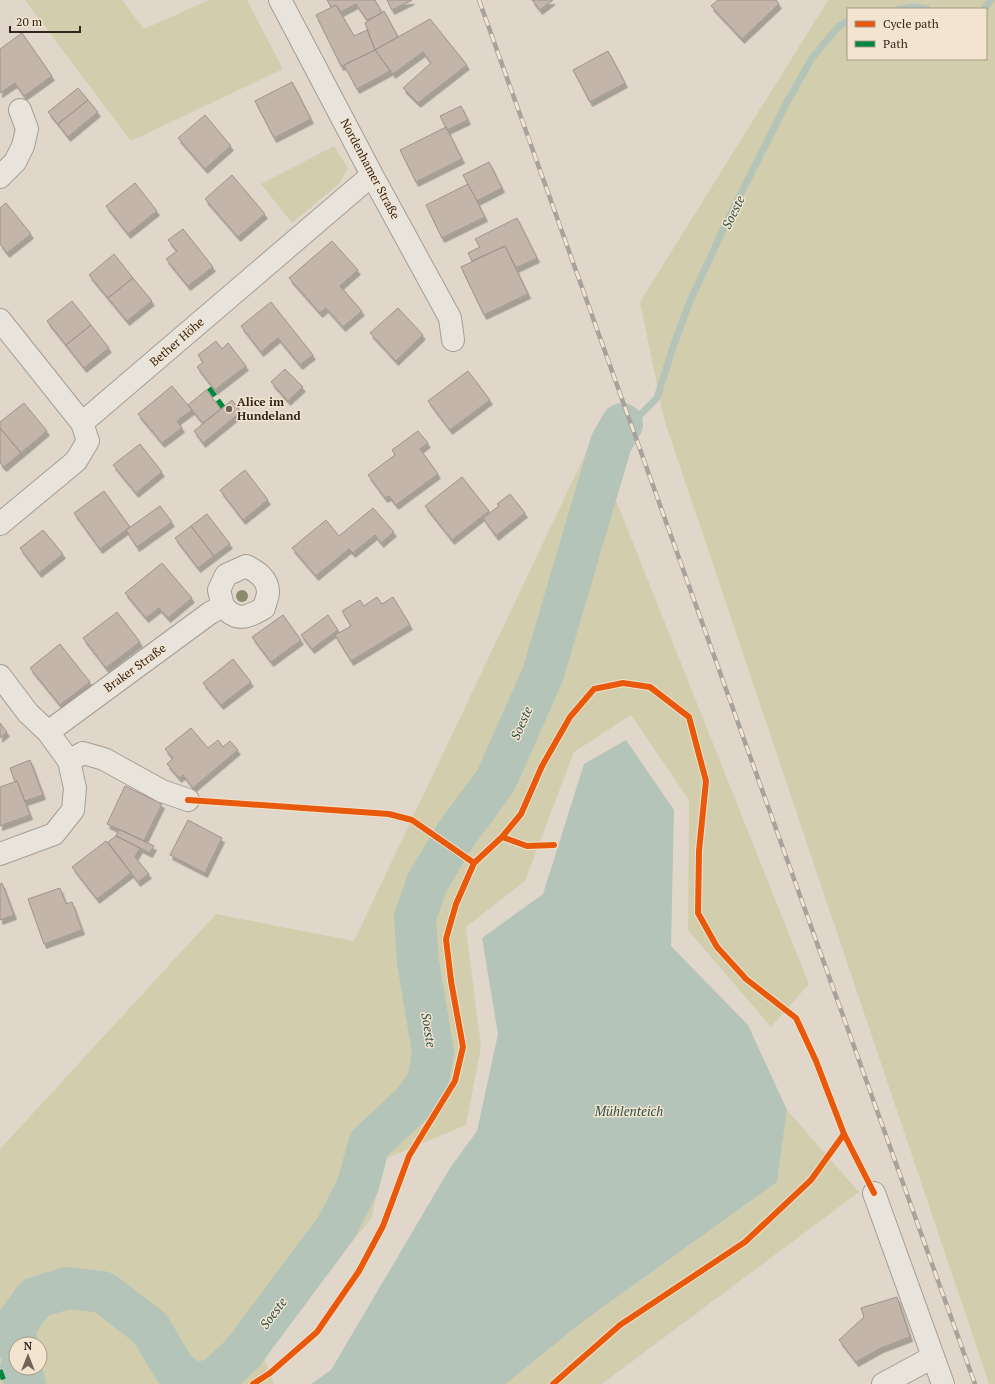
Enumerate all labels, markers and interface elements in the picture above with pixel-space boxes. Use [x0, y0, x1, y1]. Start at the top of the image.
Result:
scale bar [10, 8, 80, 34]
legend [847, 8, 987, 60]
text: 20 m [16, 14, 43, 29]
text: Cycle path [883, 16, 939, 31]
text: Path [883, 36, 908, 51]
street label: Nordenhamer Straße [337, 116, 403, 222]
water label: Soeste [717, 192, 749, 232]
street label: Bether Höhe [146, 314, 207, 369]
place label: Alice im Hundeland [237, 394, 301, 423]
marker: Alice im Hundeland [224, 404, 234, 414]
street label: Braker Straße [101, 640, 169, 695]
water label: Soeste [506, 703, 536, 743]
water label: Soeste [417, 1011, 441, 1049]
water label: Mühlenteich [594, 1102, 663, 1120]
water label: Soeste [255, 1293, 291, 1332]
north arrow [8, 1336, 48, 1376]
text: N [24, 1339, 33, 1353]

